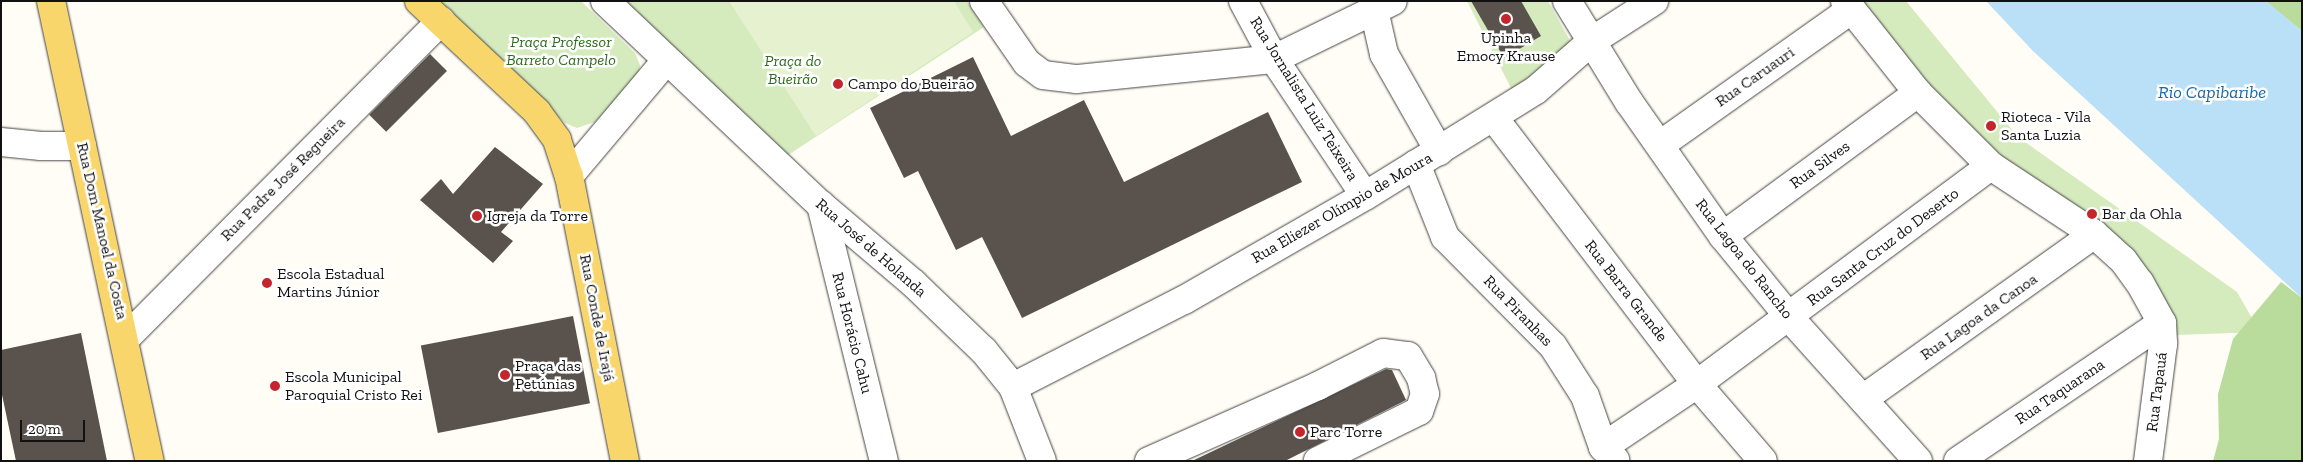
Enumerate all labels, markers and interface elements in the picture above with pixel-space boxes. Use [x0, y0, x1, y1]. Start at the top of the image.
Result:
marker: Upinha Emocy Krause [1499, 12, 1513, 26]
street label: Rua Jornalista Luiz Teixeira [1245, 13, 1363, 185]
place label: Upinha Emocy Krause [1457, 28, 1555, 66]
park label: Praça Professor Barreto Campelo [506, 32, 616, 70]
street label: Rua Caruauri [1712, 43, 1798, 111]
park label: Praça do Bueirão [765, 51, 821, 89]
place label: Campo do Bueirão [848, 74, 974, 94]
marker: Campo do Bueirão [832, 78, 844, 90]
water label: Rio Capibaribe [2158, 81, 2266, 103]
place label: Rioteca - Vila Santa Luzia [2001, 107, 2091, 145]
street label: Rua Padre José Regueira [217, 113, 349, 245]
marker: Rioteca - Vila Santa Luzia [1985, 120, 1997, 132]
street label: Rua Silves [1786, 137, 1854, 193]
street label: Rua Dom Manoel da Costa [72, 141, 132, 321]
street label: Rua Eliezer Olímpio de Moura [1248, 148, 1436, 268]
street label: Rua Santa Cruz do Deserto [1803, 184, 1963, 310]
street label: Rua José de Holanda [811, 195, 931, 301]
street label: Rua Lagoa do Rancho [1691, 195, 1797, 323]
place label: Bar da Ohla [2102, 204, 2182, 224]
place label: Igreja da Torre [487, 206, 588, 226]
marker: Bar da Ohla [2086, 208, 2098, 220]
marker: Igreja da Torre [471, 210, 483, 222]
street label: Rua Barra Grande [1580, 236, 1672, 346]
street label: Rua Conde de Irajá [575, 253, 619, 383]
place label: Escola Estadual Martins Júnior [277, 264, 384, 302]
street label: Rua Lagoa da Canoa [1917, 269, 2041, 365]
street label: Rua Horácio Cahu [828, 270, 876, 396]
street label: Rua Piranhas [1479, 272, 1557, 350]
marker: Escola Estadual Martins Júnior [261, 277, 273, 289]
street label: Rua Tapauá [2143, 351, 2171, 433]
street label: Rua Taquarana [2012, 355, 2108, 429]
place label: Praça das Petúnias [515, 356, 581, 394]
place label: Escola Municipal Paroquial Cristo Rei [285, 367, 422, 405]
marker: Praça das Petúnias [499, 369, 511, 381]
marker: Escola Municipal Paroquial Cristo Rei [269, 380, 281, 392]
scale bar [22, 410, 88, 442]
text: 20 m [28, 420, 61, 438]
place label: Parc Torre [1310, 422, 1383, 442]
marker: Parc Torre [1294, 426, 1306, 438]

